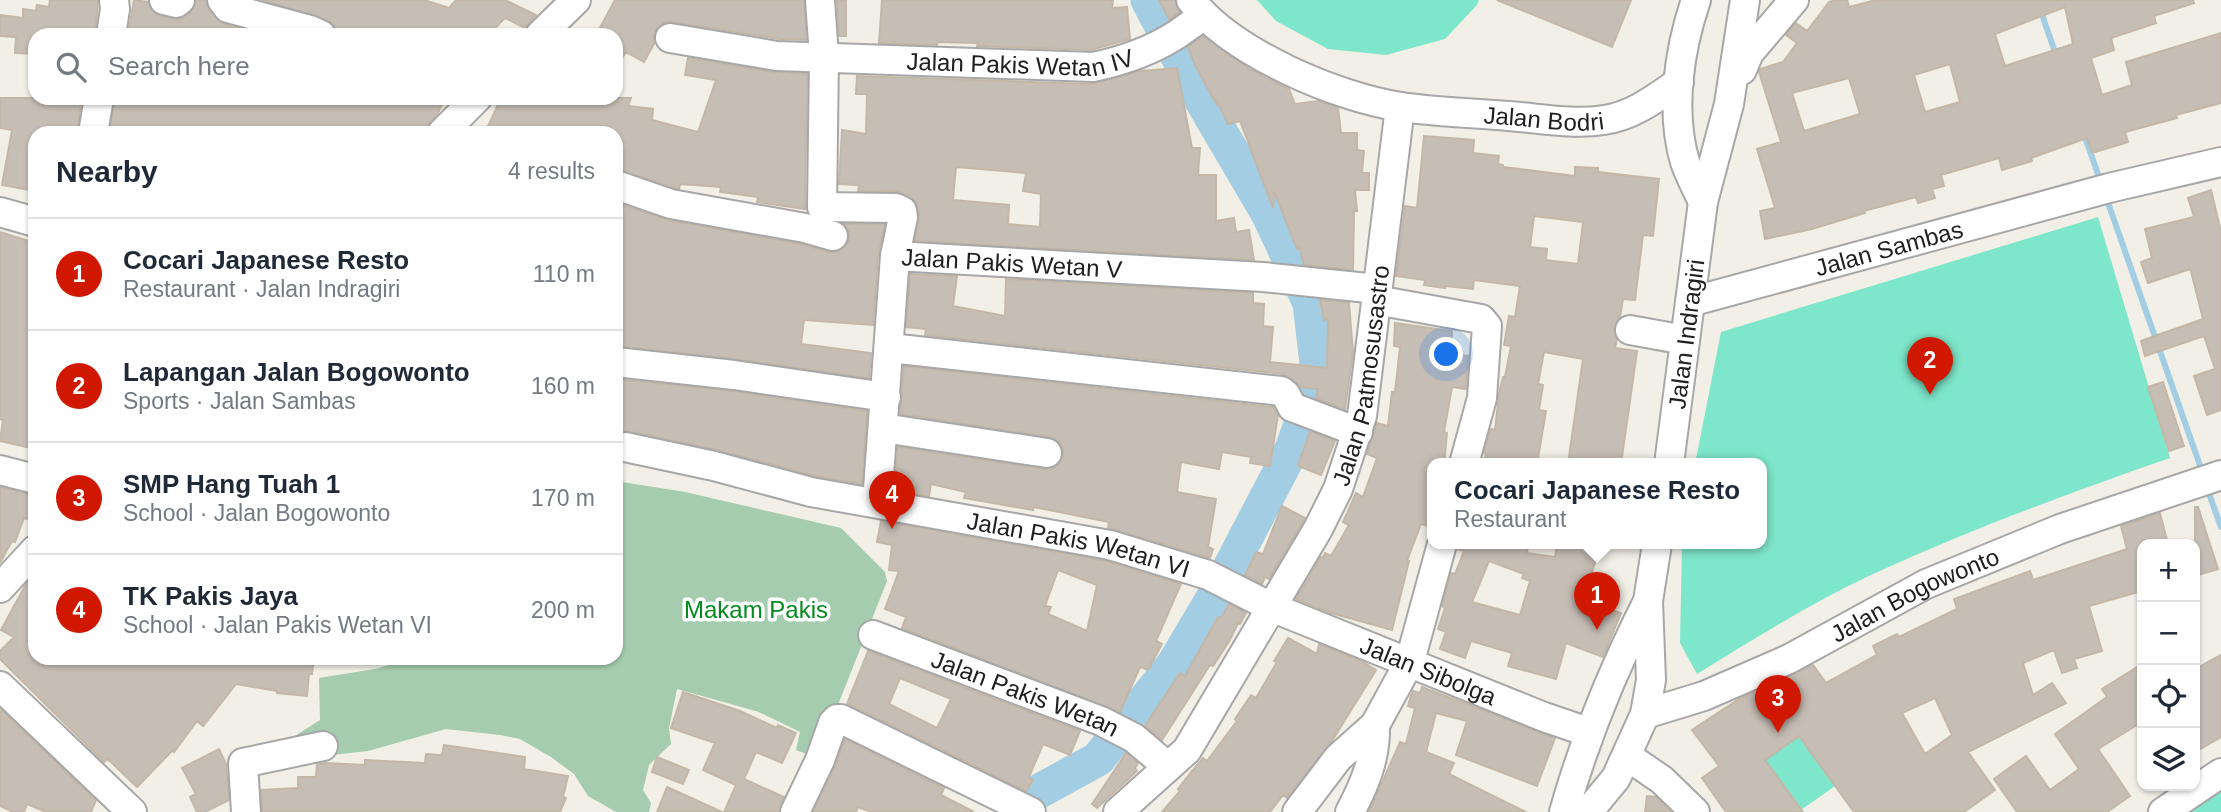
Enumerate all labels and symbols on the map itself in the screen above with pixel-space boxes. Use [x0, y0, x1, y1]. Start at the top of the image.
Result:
street label: Jalan Pakis Wetan IV [906, 43, 1137, 81]
street label: Jalan Bodri [1483, 101, 1605, 135]
street label: Jalan Sambas [1812, 215, 1966, 281]
street label: Jalan Pakis Wetan V [901, 243, 1123, 282]
street label: Jalan Indragiri [1663, 258, 1709, 411]
street label: Jalan Patmosusastro [1327, 264, 1394, 489]
your location [1429, 337, 1463, 371]
pin: 2 [1907, 337, 1953, 395]
pin: 4 [869, 471, 915, 529]
street label: Jalan Pakis Wetan VI [965, 506, 1193, 582]
street label: Jalan Bogowonto [1826, 542, 2003, 647]
pin: 1 [1574, 572, 1620, 630]
park label: Makam Pakis [684, 596, 828, 623]
street label: Jalan Sibolga [1357, 631, 1501, 710]
street label: Jalan Pakis Wetan [928, 645, 1124, 741]
pin: 3 [1755, 675, 1801, 733]

